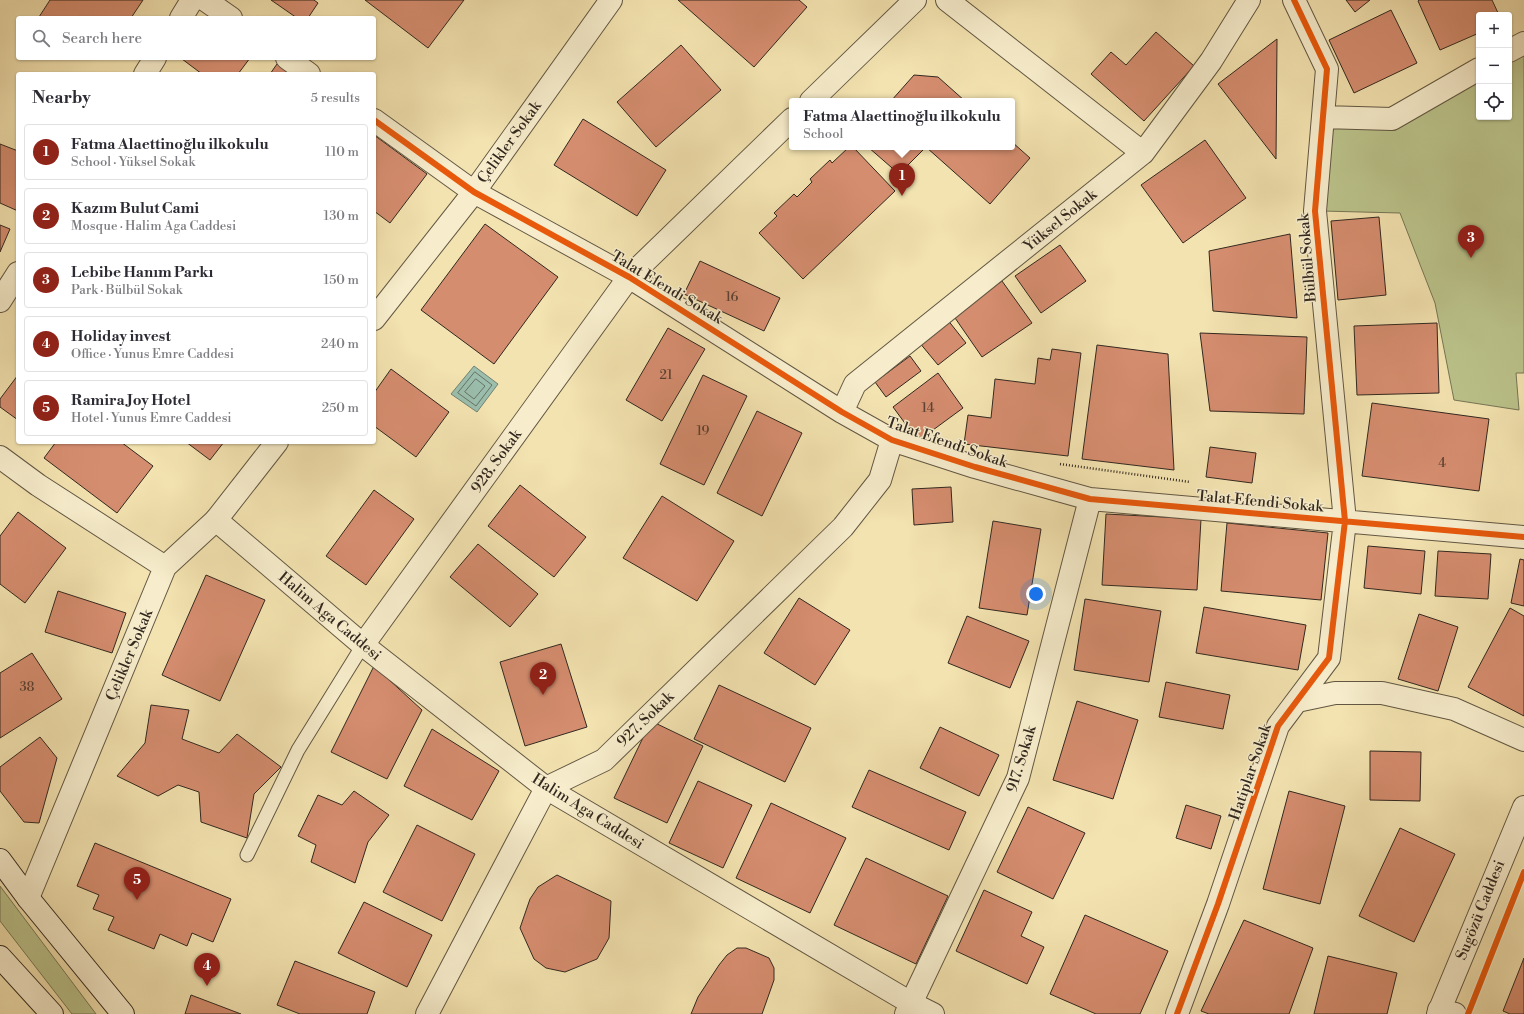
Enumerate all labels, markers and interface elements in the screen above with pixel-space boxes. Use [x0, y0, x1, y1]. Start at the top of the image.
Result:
map controls [1476, 12, 1512, 120]
button: + [1476, 12, 1512, 48]
search box [16, 16, 376, 60]
icon: search [30, 27, 52, 49]
text: Search here [62, 29, 142, 48]
button: − [1476, 48, 1512, 84]
button: locate [1476, 84, 1512, 120]
text: Nearby [32, 87, 91, 109]
text: 5 results [311, 90, 360, 106]
street label: Çelikler Sokak [473, 96, 546, 187]
popup [789, 98, 1015, 150]
text: Fatma Alaettinoğlu ilkokulu [803, 107, 1001, 126]
text: School [803, 126, 843, 142]
text: Fatma Alaettinoğlu ilkokulu [71, 135, 269, 154]
text: 1 [43, 144, 49, 160]
text: 110 m [325, 144, 359, 160]
text: School · Yüksel Sokak [71, 154, 195, 170]
pin: 1 [889, 163, 915, 196]
street label: Yüksel Sokak [1019, 184, 1102, 256]
text: Kazım Bulut Cami [71, 199, 199, 218]
text: 2 [42, 208, 50, 224]
text: 130 m [324, 208, 359, 224]
street label: Bülbül Sokak [1294, 212, 1321, 304]
text: Mosque · Halim Aga Caddesi [71, 218, 236, 234]
pin: 3 [1458, 225, 1484, 258]
street label: Talat Efendi Sokak [607, 247, 727, 329]
text: Lebibe Hanım Parkı [71, 263, 213, 282]
text: 3 [42, 272, 50, 288]
text: 150 m [324, 272, 359, 288]
text: Park · Bülbül Sokak [71, 282, 183, 298]
house number: 16 [725, 289, 739, 305]
text: Holiday invest [71, 327, 171, 346]
text: 4 [42, 336, 50, 352]
text: 240 m [321, 336, 359, 352]
text: Office · Yunus Emre Caddesi [71, 346, 234, 362]
house number: 21 [659, 367, 673, 383]
text: Ramira Joy Hotel [71, 391, 191, 410]
text: 5 [42, 400, 50, 416]
text: 250 m [322, 400, 359, 416]
house number: 14 [922, 400, 935, 416]
text: Hotel · Yunus Emre Caddesi [71, 410, 232, 426]
street label: Talat Efendi Sokak [884, 413, 1011, 473]
house number: 19 [696, 423, 710, 439]
street label: 928. Sokak [467, 425, 527, 497]
house number: 4 [1438, 455, 1446, 471]
street label: Talat Efendi Sokak [1196, 486, 1325, 517]
street label: Halim Aga Caddesi [274, 568, 385, 665]
your location [1026, 584, 1046, 604]
street label: Çelikler Sokak [102, 606, 158, 704]
pin: 2 [530, 662, 556, 695]
house number: 38 [19, 679, 35, 695]
street label: 927. Sokak [613, 687, 679, 751]
street label: Hatiplar Sokak [1225, 720, 1276, 823]
street label: 917. Sokak [1002, 722, 1041, 795]
street label: Halim Aga Caddesi [528, 769, 647, 854]
street label: Sugözü Caddesi [1452, 857, 1509, 963]
pin: 5 [124, 867, 150, 900]
pin: 4 [194, 953, 220, 986]

